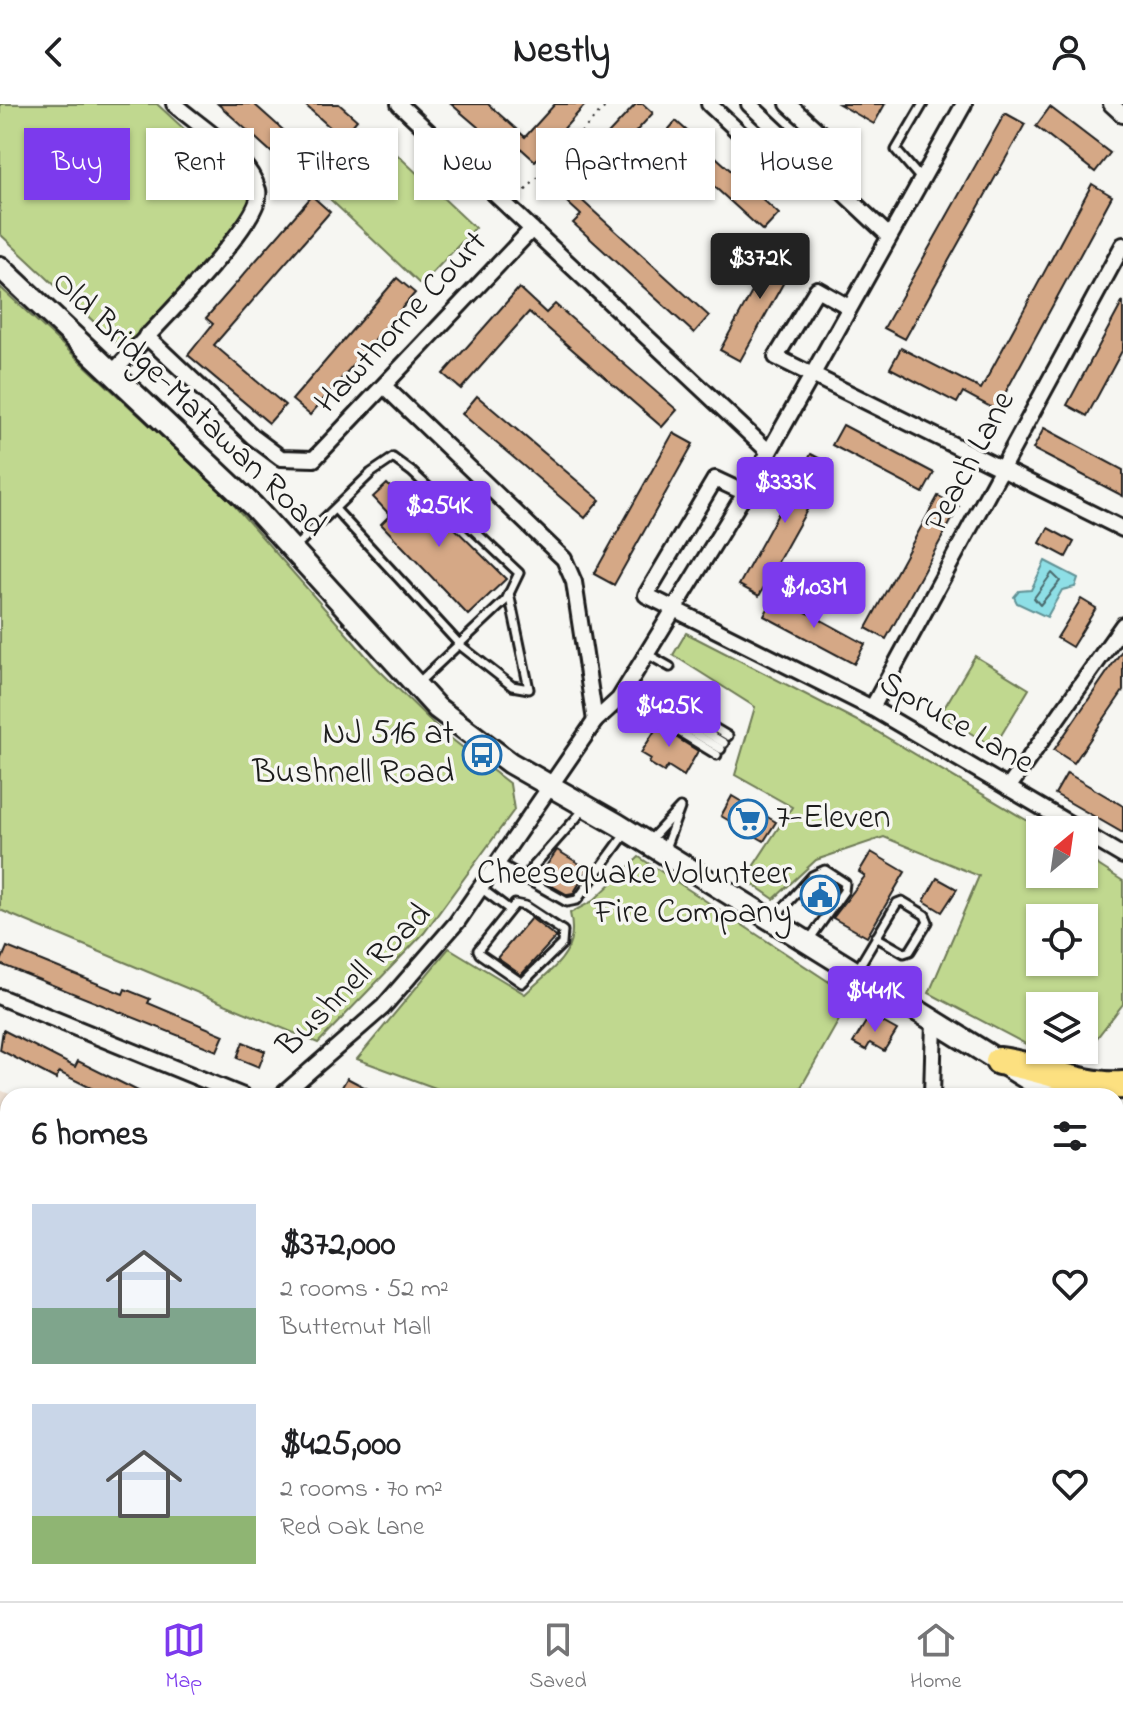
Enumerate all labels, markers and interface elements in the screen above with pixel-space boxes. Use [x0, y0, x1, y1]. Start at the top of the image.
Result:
text: Nestly [513, 26, 610, 79]
icon: back [32, 30, 76, 74]
icon: person [1047, 30, 1091, 74]
chip: Buy [24, 128, 130, 200]
chip: Rent [146, 128, 254, 200]
chip: Filters [270, 128, 398, 200]
chip: New [414, 128, 520, 200]
chip: Apartment [536, 128, 715, 200]
chip: House [731, 128, 861, 200]
street label: Hawthorne Court [304, 220, 500, 426]
pin: $372K [704, 233, 816, 301]
text: $372K [729, 240, 791, 278]
street label: Old Bridge-Matawan Road [39, 260, 337, 550]
street label: Peach Lane [913, 382, 1030, 542]
pin: $333K [729, 457, 841, 525]
text: $333K [755, 464, 815, 502]
pin: $254K [383, 481, 495, 549]
text: $254K [406, 488, 472, 526]
pin: $1.03M [749, 562, 879, 630]
text: $1.03M [780, 569, 848, 607]
street label: Spruce Lane [869, 659, 1044, 789]
pin: $425K [613, 681, 725, 749]
text: $425K [636, 688, 702, 726]
place label: NJ 516 at Bushnell Road [251, 710, 454, 799]
bus stop icon: NJ 516 at Bushnell Road [461, 734, 503, 776]
place label: 7-Eleven [776, 794, 890, 844]
supermarket icon: 7-Eleven [727, 798, 769, 840]
north arrow [1026, 816, 1098, 888]
map controls [1026, 816, 1098, 1064]
place label: Cheesequake Volunteer Fire Company [477, 850, 792, 939]
public building icon: Cheesequake Volunteer Fire Company [799, 874, 841, 916]
street label: Bushnell Road [265, 892, 444, 1071]
button: locate [1026, 904, 1098, 976]
pin: $441K [819, 966, 931, 1034]
text: $441K [846, 973, 904, 1011]
button: layers [1026, 992, 1098, 1064]
text: 6 homes [32, 1111, 148, 1161]
icon: filters [1048, 1114, 1092, 1158]
text: $372,000 [280, 1221, 395, 1271]
icon: home [96, 1236, 192, 1332]
icon: heart [1048, 1262, 1092, 1306]
text: 2 rooms · 52 m² [280, 1271, 449, 1309]
text: Butternut Mall [280, 1309, 431, 1347]
text: $425,000 [280, 1421, 401, 1471]
icon: home [96, 1436, 192, 1532]
icon: heart [1048, 1462, 1092, 1506]
text: 2 rooms · 70 m² [280, 1471, 443, 1509]
text: Red Oak Lane [280, 1509, 424, 1547]
tab: Map [162, 1618, 206, 1698]
tab: Saved [529, 1618, 587, 1698]
tab: Home [910, 1618, 961, 1698]

